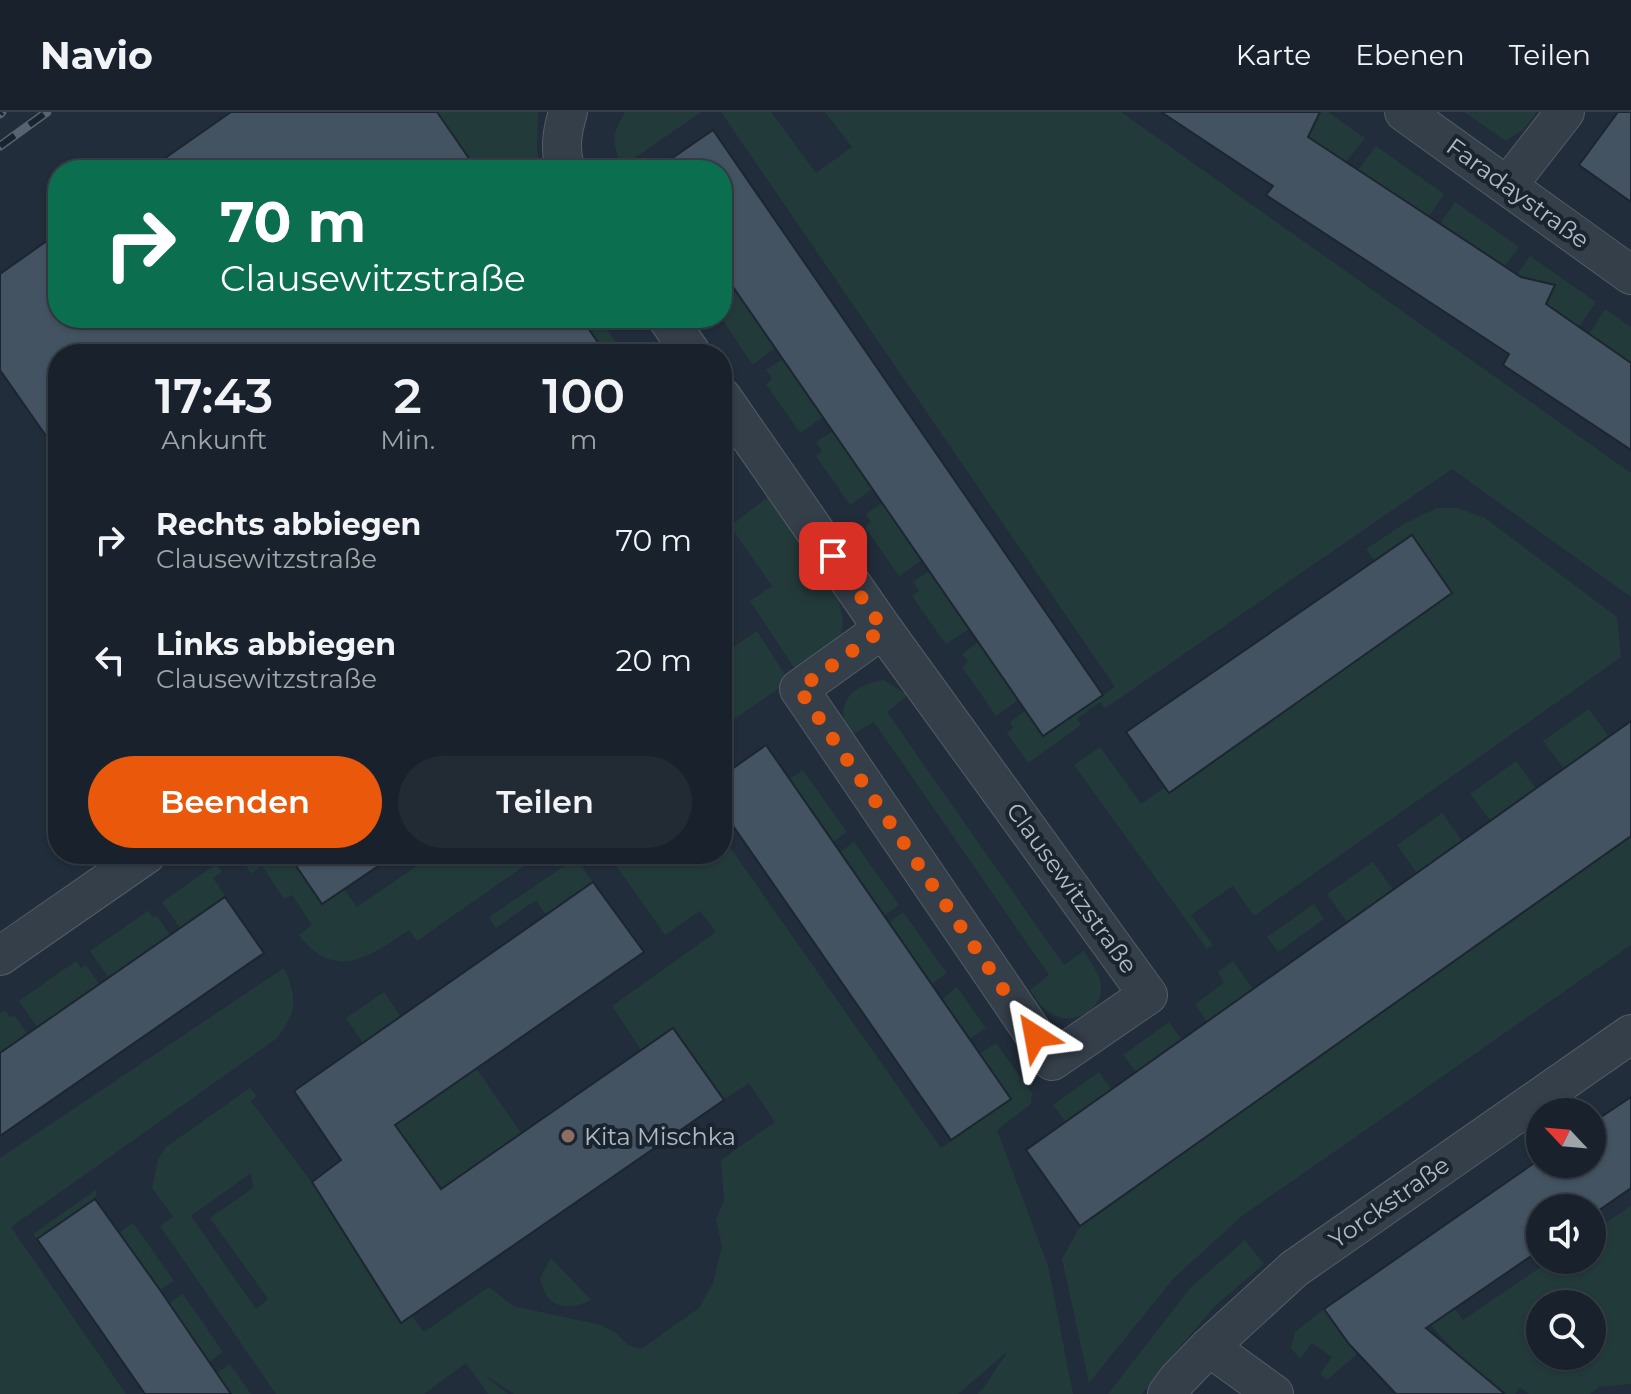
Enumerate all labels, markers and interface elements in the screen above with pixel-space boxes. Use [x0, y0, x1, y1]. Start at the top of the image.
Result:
text: Navio [40, 32, 153, 79]
text: Karte [1236, 38, 1311, 72]
text: Ebenen [1355, 38, 1465, 72]
text: Teilen [1509, 38, 1591, 72]
street label: Faradaystraße [1441, 132, 1595, 254]
text: 70 m [220, 188, 366, 256]
icon: right [88, 192, 192, 296]
text: Clausewitzstraße [220, 256, 526, 300]
text: 17:43 [155, 367, 273, 425]
text: 2 [394, 367, 422, 425]
text: 100 [542, 367, 625, 425]
text: Ankunft [161, 424, 267, 456]
text: Min. [380, 424, 435, 456]
text: m [570, 424, 597, 456]
text: Rechts abbiegen [156, 506, 421, 543]
icon: right [88, 518, 132, 562]
text: 70 m [615, 522, 692, 559]
pin [799, 522, 867, 590]
icon: arrive [811, 534, 855, 578]
text: Clausewitzstraße [156, 543, 377, 575]
text: Links abbiegen [156, 626, 396, 663]
icon: left [88, 638, 132, 682]
text: 20 m [615, 642, 692, 679]
text: Clausewitzstraße [156, 663, 377, 695]
button: Beenden [88, 756, 382, 848]
button: Teilen [398, 756, 692, 848]
street label: Clausewitzstraße [1000, 797, 1144, 979]
position arrow [993, 994, 1077, 1078]
north arrow [1526, 1098, 1606, 1178]
map controls [1526, 1098, 1606, 1370]
place label: Kita Mischka [584, 1122, 736, 1151]
marker: Kita Mischka [559, 1127, 577, 1145]
street label: Yorckstraße [1323, 1150, 1455, 1254]
button: sound [1526, 1194, 1606, 1274]
button: search [1526, 1290, 1606, 1370]

